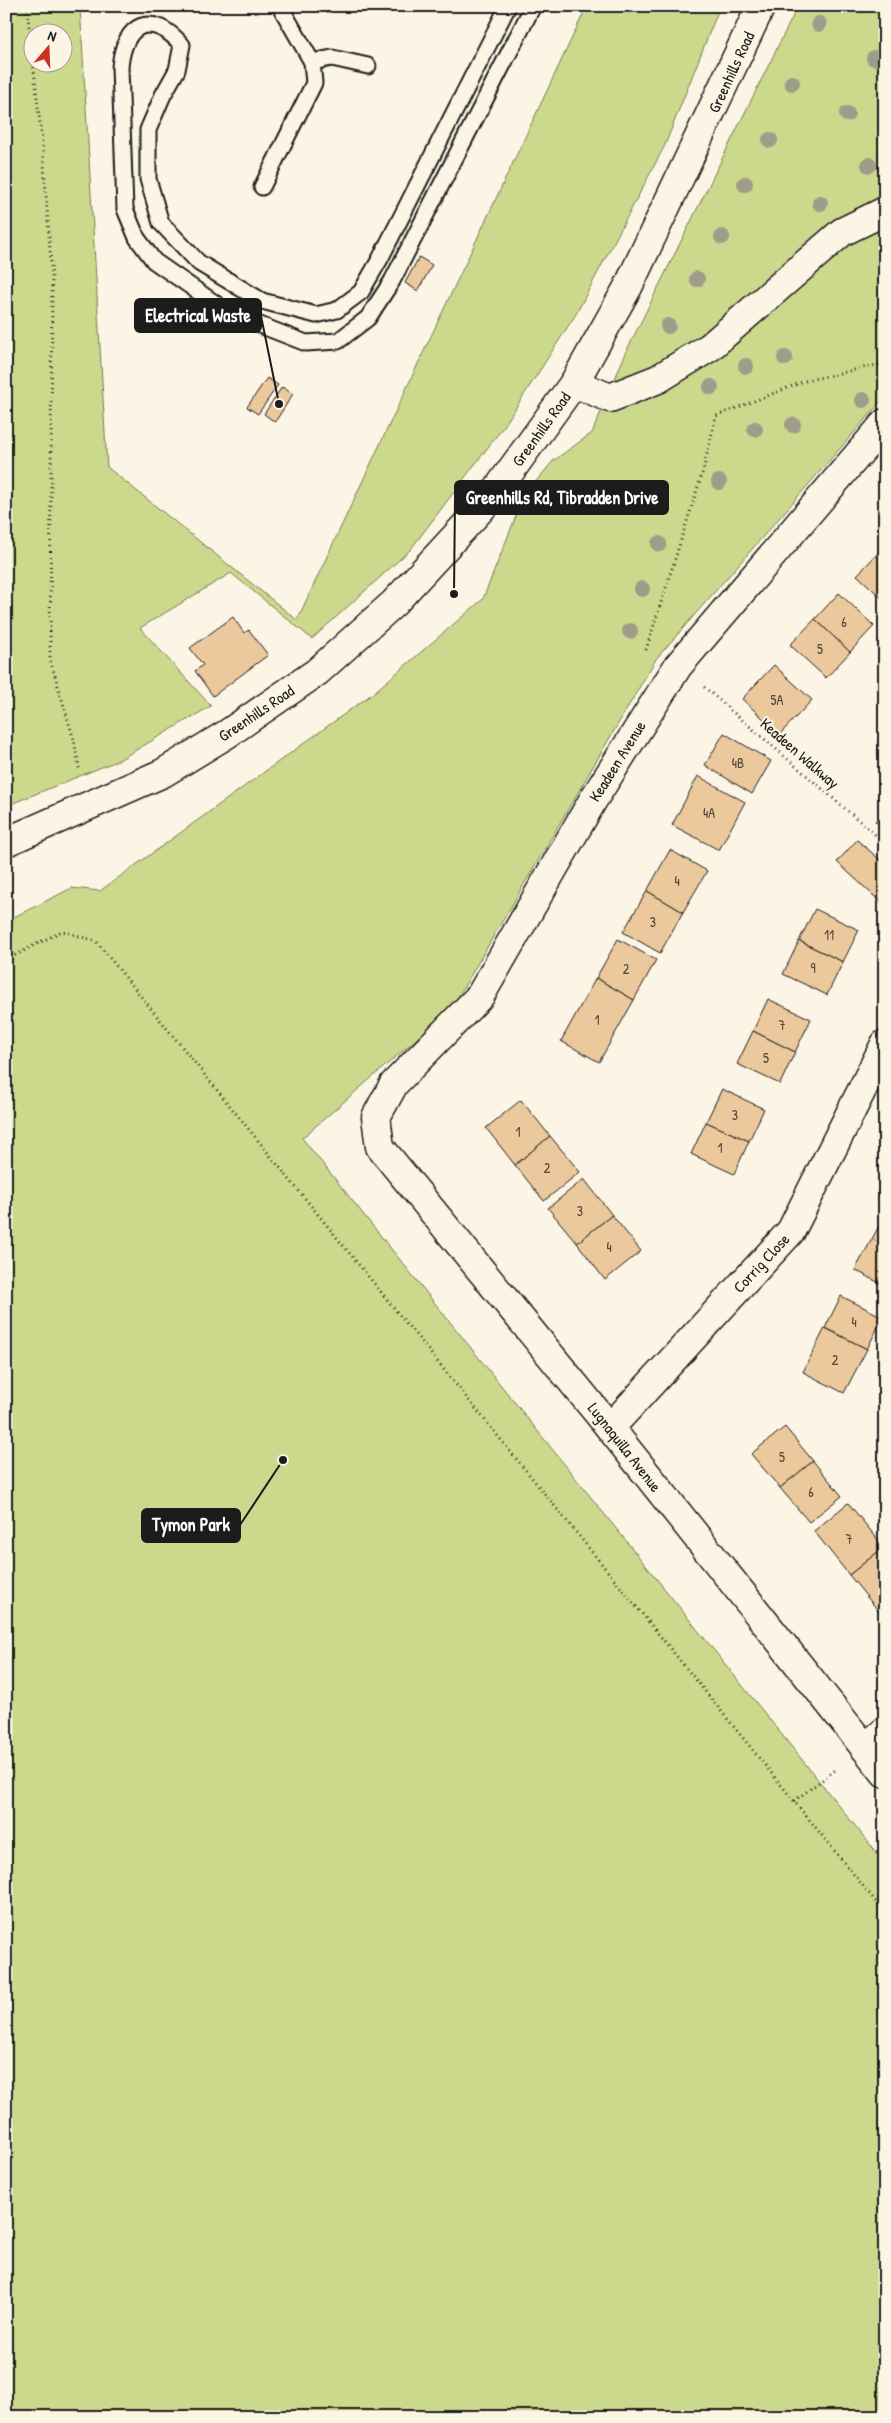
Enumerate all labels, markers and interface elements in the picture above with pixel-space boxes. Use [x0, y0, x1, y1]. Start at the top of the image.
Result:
north arrow [22, 22, 72, 72]
text: N [46, 25, 60, 46]
street label: Greenhills Road [703, 28, 759, 116]
callout: Electrical Waste [135, 299, 261, 332]
text: Electrical Waste [145, 303, 252, 328]
street label: Greenhills Road [507, 387, 575, 471]
callout: Greenhills Rd, Tibradden Drive [455, 481, 668, 514]
text: Greenhills Rd, Tibradden Drive [466, 485, 659, 510]
house number: 6 [841, 612, 847, 631]
house number: 5 [817, 639, 823, 658]
street label: Greenhills Road [214, 680, 298, 746]
house number: 5A [771, 690, 784, 709]
street label: Keadeen Walkway [756, 712, 845, 794]
street label: Keadeen Avenue [583, 716, 651, 806]
house number: 4B [732, 753, 744, 772]
house number: 4A [703, 803, 715, 822]
house number: 4 [674, 871, 680, 890]
house number: 3 [650, 912, 656, 931]
house number: 11 [824, 925, 834, 944]
house number: 9 [810, 958, 816, 977]
house number: 2 [623, 959, 630, 978]
house number: 1 [594, 1010, 600, 1029]
house number: 7 [779, 1015, 786, 1034]
house number: 5 [763, 1048, 769, 1067]
house number: 3 [732, 1105, 738, 1124]
house number: 1 [515, 1122, 521, 1141]
house number: 1 [717, 1138, 723, 1157]
house number: 2 [544, 1158, 551, 1177]
house number: 3 [577, 1201, 583, 1220]
street label: Corrig Close [728, 1228, 795, 1298]
house number: 4 [606, 1237, 612, 1256]
house number: 4 [851, 1312, 857, 1331]
house number: 2 [832, 1350, 839, 1369]
street label: Lugnaquilla Avenue [583, 1398, 667, 1497]
house number: 5 [779, 1447, 785, 1466]
house number: 6 [808, 1482, 814, 1501]
callout: Tymon Park [142, 1509, 240, 1542]
text: Tymon Park [151, 1512, 230, 1538]
house number: 7 [846, 1529, 853, 1548]

